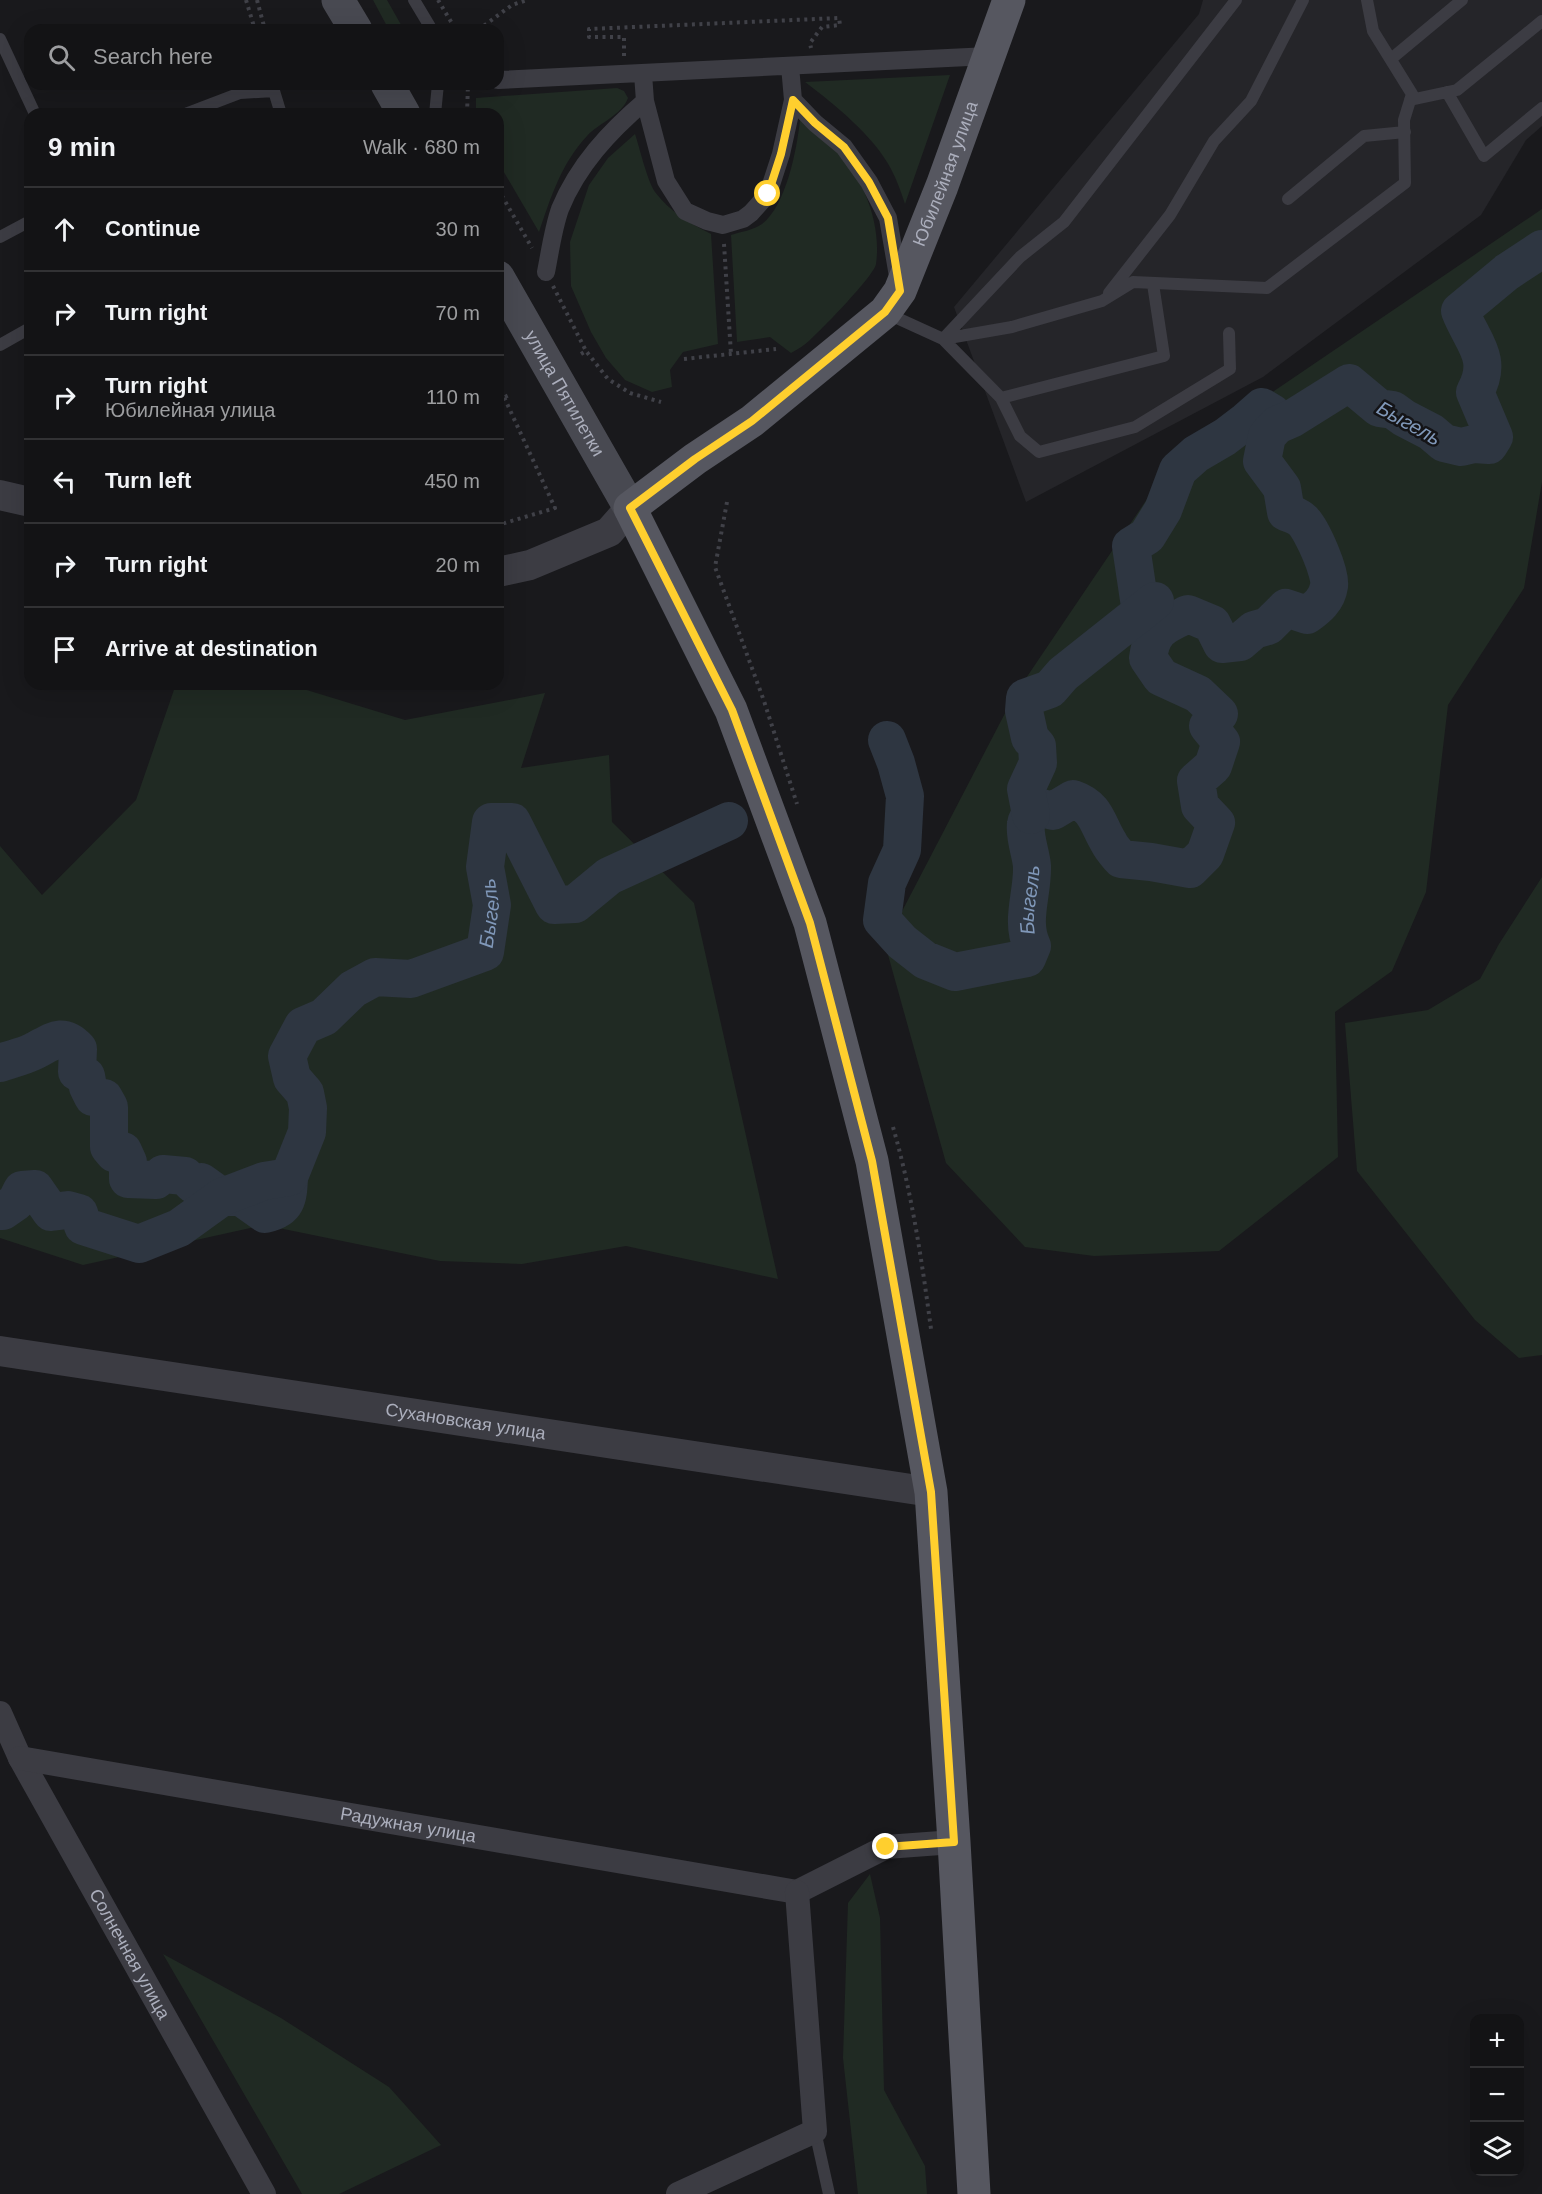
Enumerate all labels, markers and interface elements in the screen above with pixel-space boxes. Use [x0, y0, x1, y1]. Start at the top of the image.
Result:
search box [24, 24, 504, 90]
icon: search [45, 41, 78, 74]
text: Search here [93, 44, 213, 69]
street label: Юбилейная улица [909, 98, 982, 249]
text: 9 min [48, 132, 116, 162]
text: Walk · 680 m [363, 136, 480, 158]
route start [754, 180, 780, 206]
icon: ahead [48, 213, 81, 246]
text: Continue [105, 216, 200, 241]
text: 30 m [436, 218, 480, 240]
icon: right [48, 297, 81, 330]
text: Turn right [105, 300, 207, 325]
text: 70 m [436, 302, 480, 324]
street label: улица Пятилетки [521, 327, 608, 460]
text: Turn right [105, 373, 207, 398]
icon: right [48, 381, 81, 414]
text: 110 m [426, 386, 480, 408]
water label: Быгель [1373, 396, 1445, 450]
text: Юбилейная улица [105, 399, 275, 421]
icon: left [48, 465, 81, 498]
text: Turn left [105, 468, 191, 493]
text: 450 m [424, 470, 480, 492]
icon: right [48, 549, 81, 582]
text: Turn right [105, 552, 207, 577]
text: 20 m [436, 554, 480, 576]
icon: arrive [48, 633, 81, 666]
text: Arrive at destination [105, 636, 318, 661]
water label: Быгель [1016, 865, 1043, 936]
water label: Быгель [475, 877, 504, 949]
street label: Сухановская улица [384, 1400, 548, 1444]
street label: Радужная улица [339, 1803, 479, 1847]
route end [872, 1833, 898, 1859]
street label: Солнечная улица [85, 1885, 175, 2024]
map controls [1470, 2014, 1524, 2176]
button: + [1470, 2014, 1524, 2068]
button: − [1470, 2068, 1524, 2122]
button: layers [1470, 2122, 1524, 2176]

